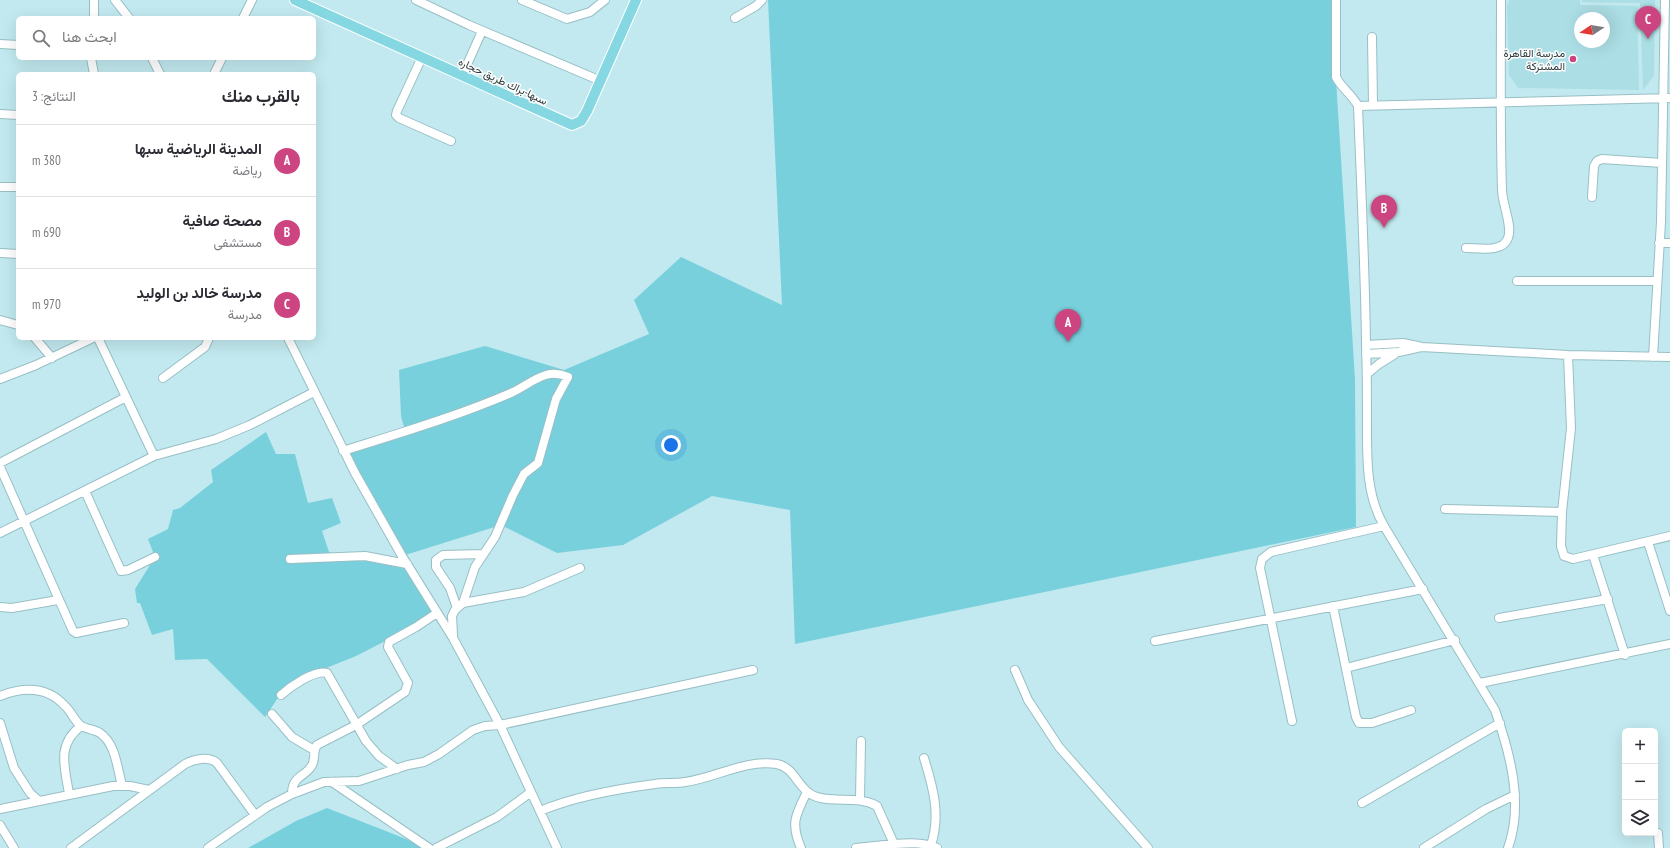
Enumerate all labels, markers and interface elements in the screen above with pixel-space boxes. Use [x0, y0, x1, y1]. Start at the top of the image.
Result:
pin: C [1635, 6, 1661, 39]
north arrow [1574, 12, 1610, 48]
search box [16, 16, 316, 60]
icon: search [30, 27, 52, 49]
text: ابحث هنا [62, 27, 117, 46]
place label: مدرسة القاهرة المشتركة [1503, 46, 1565, 73]
street label: سبها-براك طريق حجاره [456, 54, 550, 108]
marker: مدرسة القاهرة المشتركة [1568, 54, 1578, 64]
text: بالقرب منك [222, 85, 300, 107]
text: النتائج: 3 [32, 88, 76, 105]
text: المدينة الرياضية سبها [135, 139, 262, 158]
text: 380 m [32, 152, 61, 169]
text: A [284, 152, 290, 169]
text: رياضة [232, 162, 262, 179]
pin: B [1371, 195, 1397, 228]
text: مصحة صافية [182, 211, 262, 230]
text: 690 m [32, 224, 61, 241]
text: B [284, 224, 290, 241]
text: مستشفى [214, 234, 262, 251]
text: مدرسة خالد بن الوليد [137, 283, 262, 302]
text: 970 m [32, 296, 61, 313]
text: C [284, 296, 290, 313]
text: مدرسة [228, 306, 262, 323]
pin: A [1055, 309, 1081, 342]
your location [661, 435, 681, 455]
map controls [1622, 728, 1658, 836]
button: + [1622, 728, 1658, 764]
button: − [1622, 764, 1658, 800]
button: layers [1622, 800, 1658, 836]

